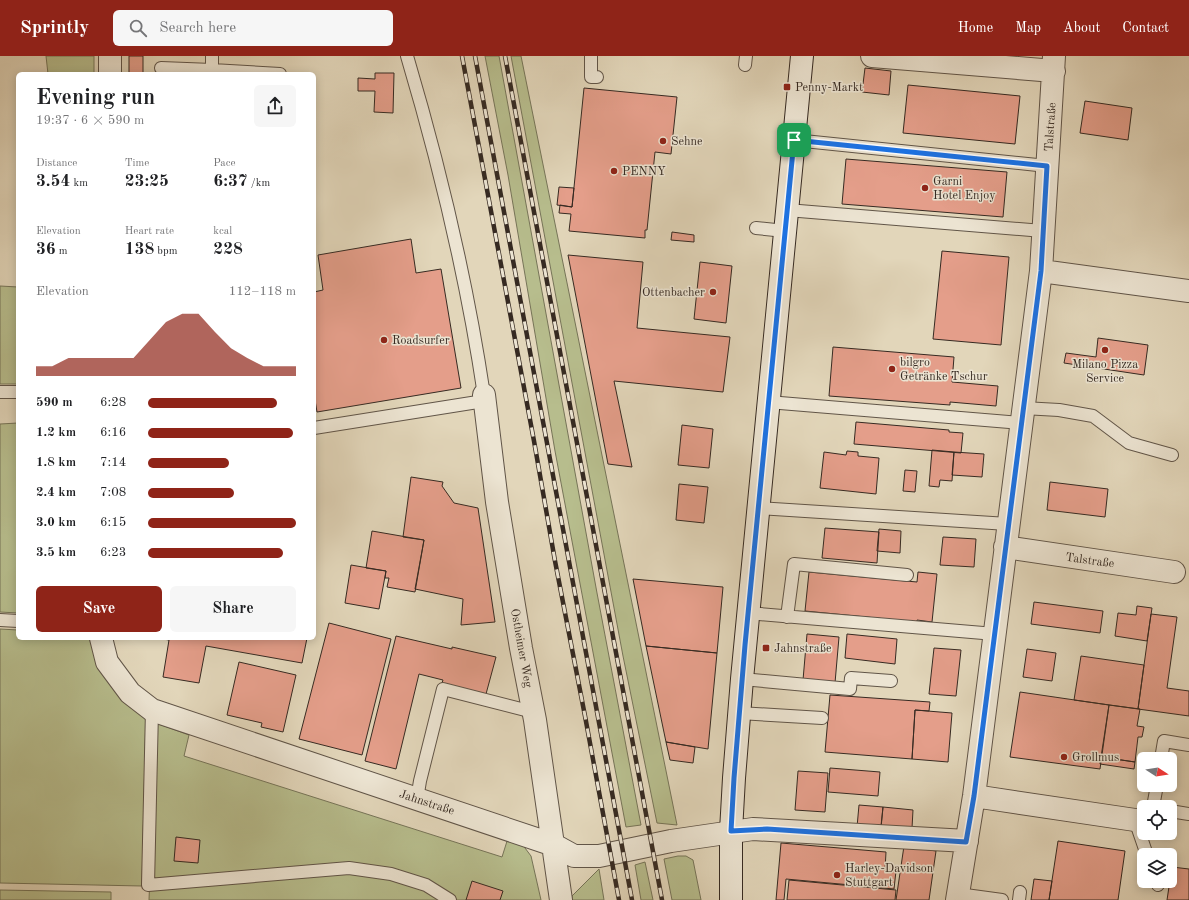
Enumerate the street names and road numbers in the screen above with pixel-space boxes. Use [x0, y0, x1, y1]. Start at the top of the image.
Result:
street label: Talstraße [1043, 102, 1059, 152]
street label: Talstraße [1065, 552, 1116, 570]
street label: Ostheimer Weg [508, 608, 534, 689]
street label: Jahnstraße [397, 788, 456, 818]

